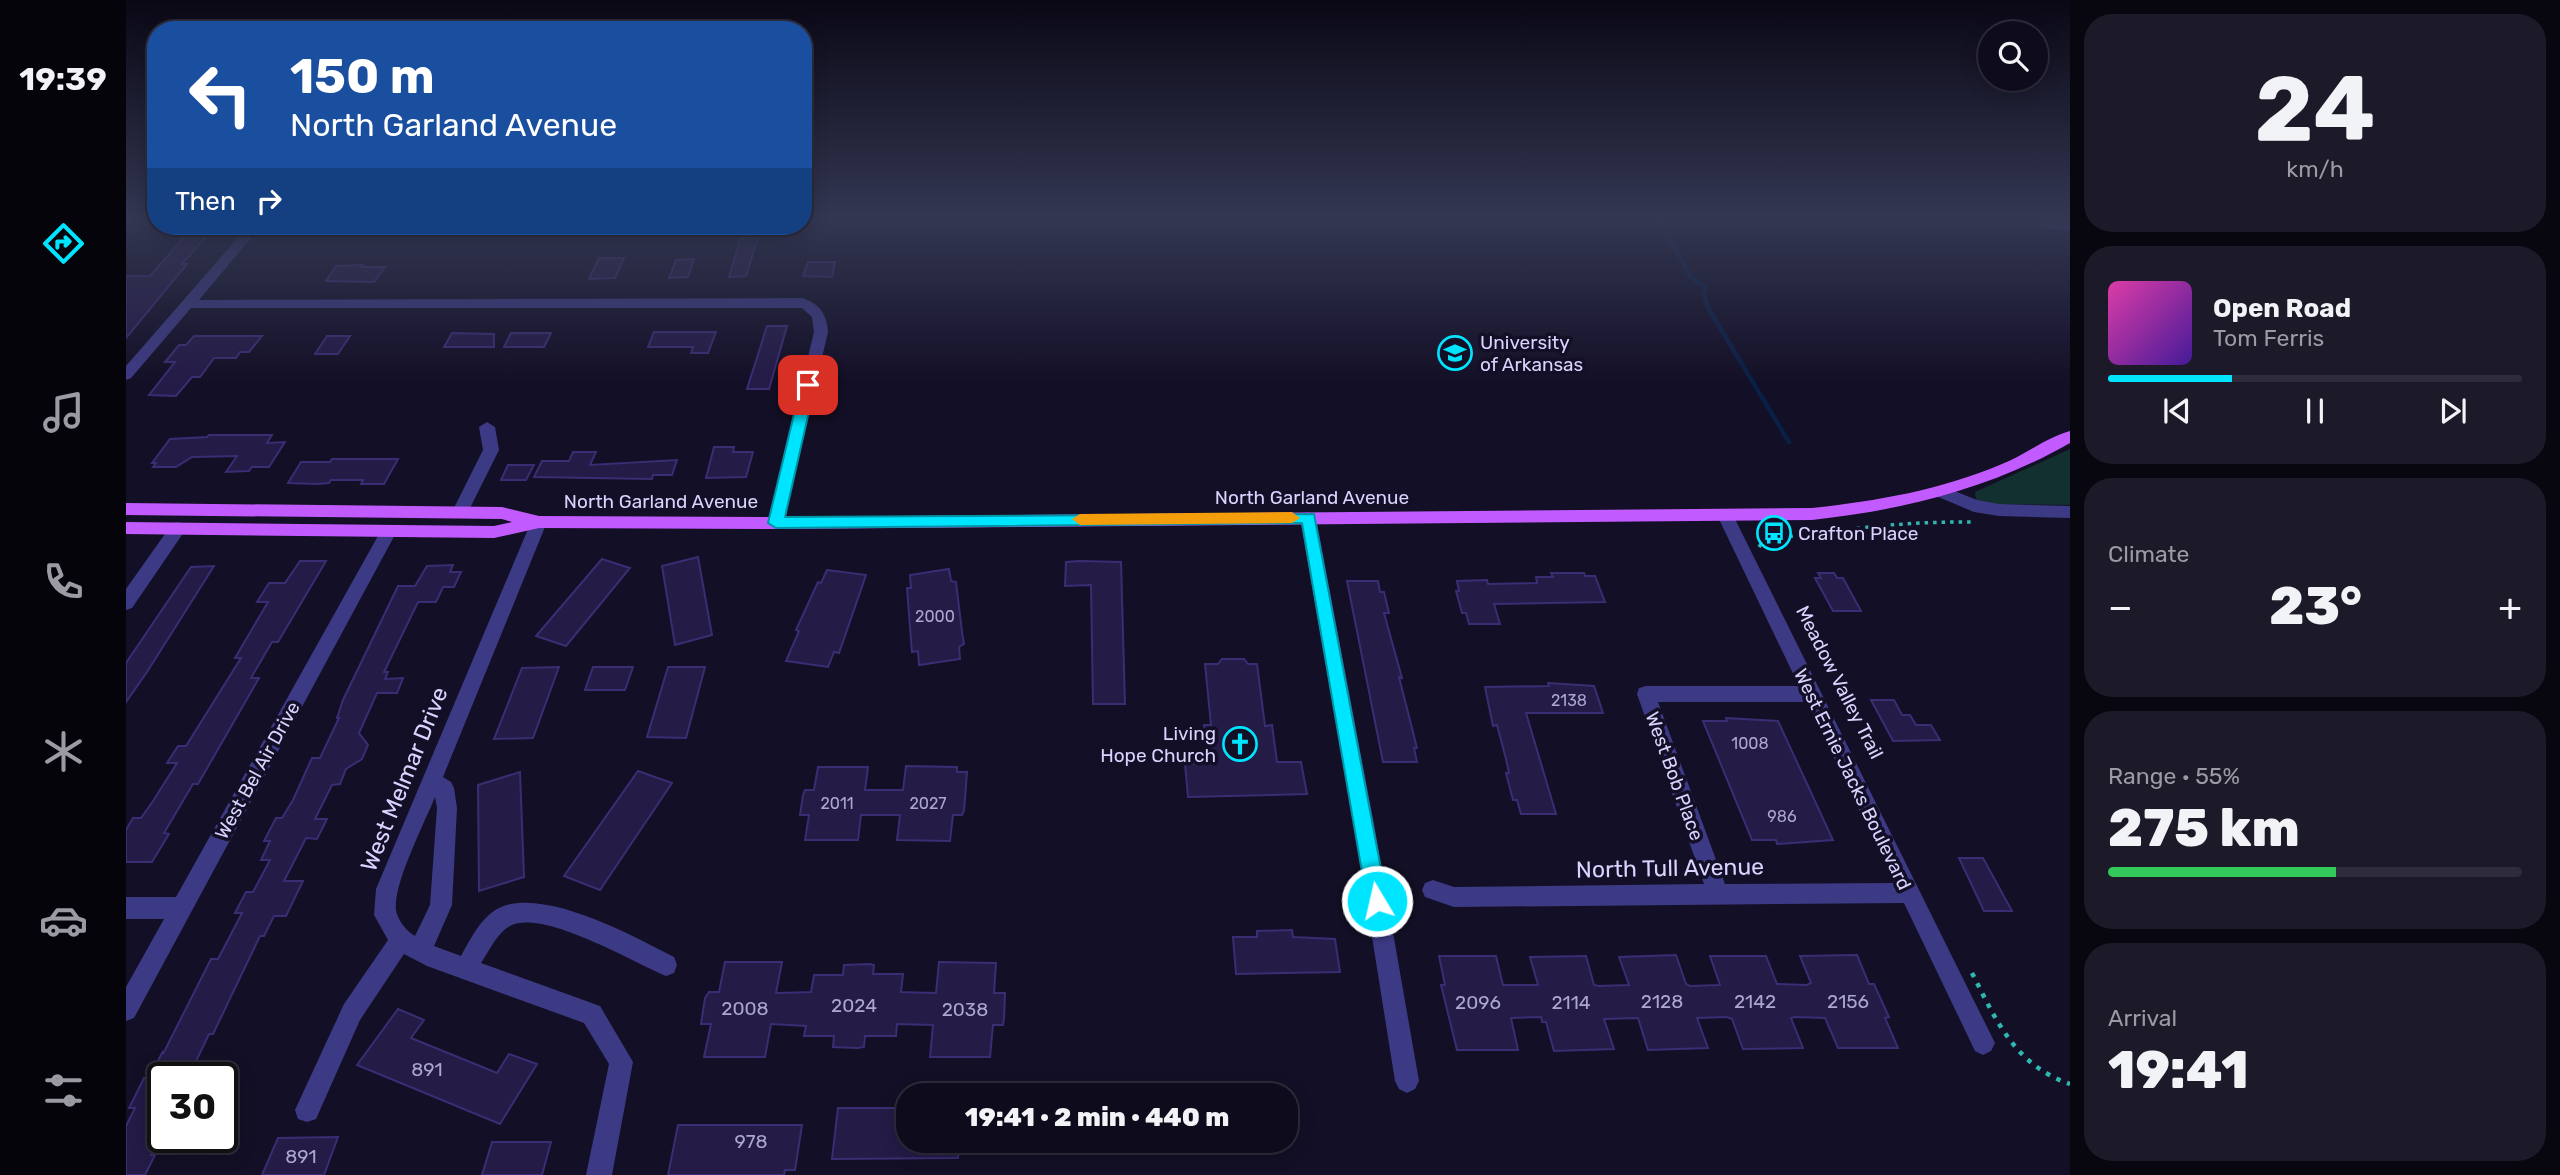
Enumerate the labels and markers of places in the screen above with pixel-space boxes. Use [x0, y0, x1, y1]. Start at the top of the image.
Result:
place label: University of Arkansas [1480, 331, 1583, 376]
school or university icon: University of Arkansas [1436, 334, 1474, 372]
pin [778, 355, 838, 415]
bus stop icon: Crafton Place [1755, 514, 1793, 552]
place label: Crafton Place [1798, 522, 1918, 545]
place label: Living Hope Church [1100, 722, 1216, 767]
church icon: Living Hope Church [1221, 725, 1259, 763]

